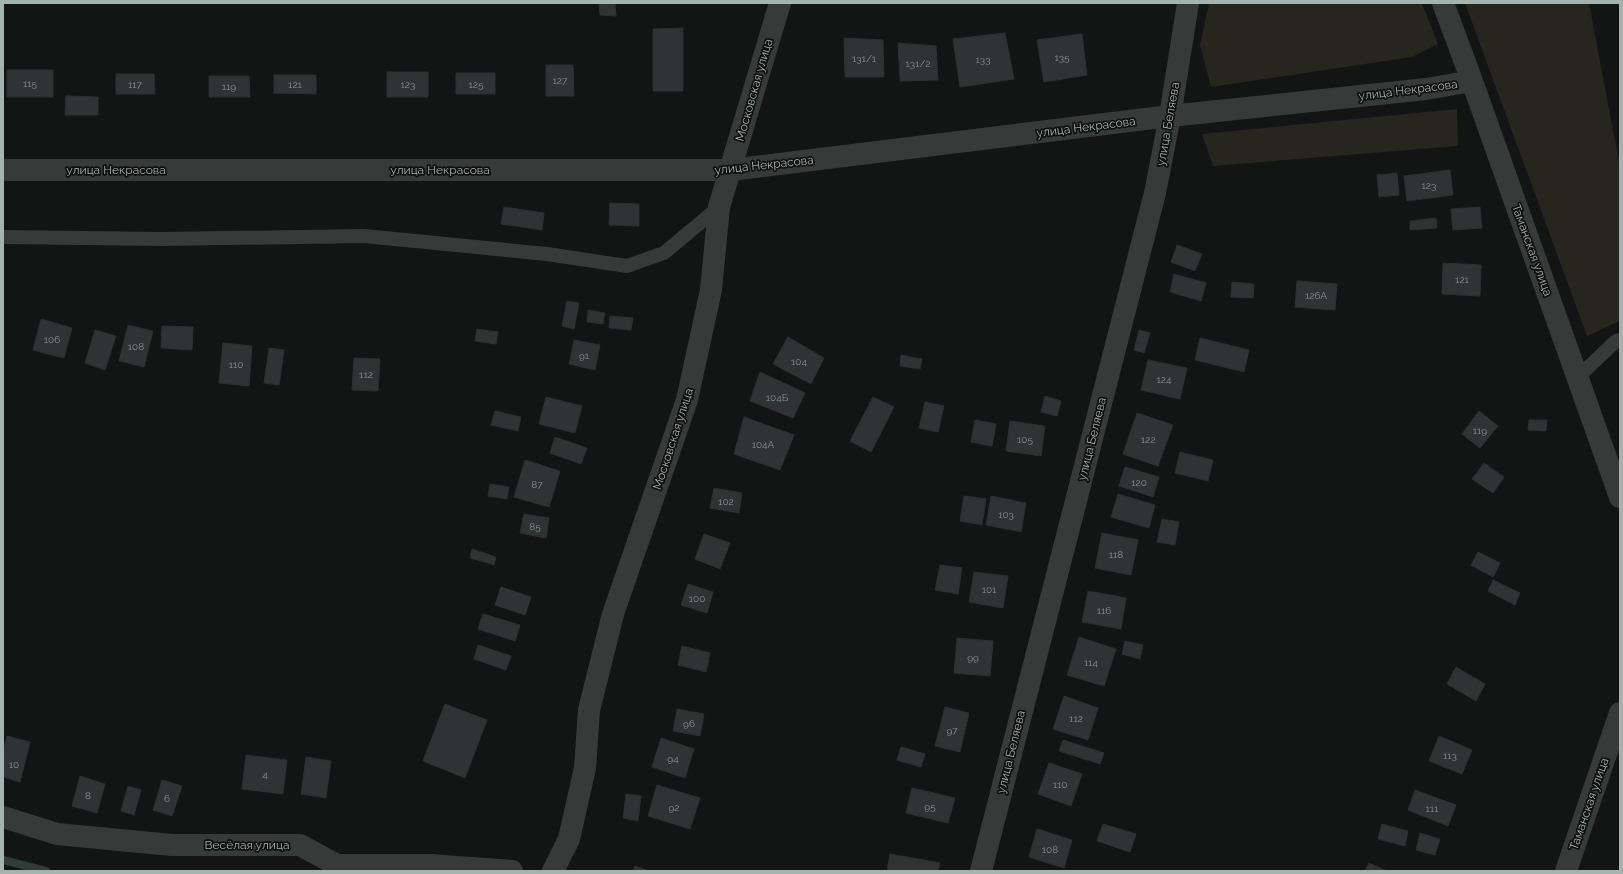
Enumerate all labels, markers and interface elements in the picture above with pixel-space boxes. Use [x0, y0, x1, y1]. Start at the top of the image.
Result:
street label: Московская улица [733, 37, 775, 143]
house number: 135 [1054, 52, 1070, 63]
house number: 131/1 [852, 53, 877, 64]
house number: 133 [976, 54, 990, 65]
house number: 131/2 [906, 58, 930, 69]
house number: 127 [553, 75, 568, 86]
street label: улица Некрасова [1358, 77, 1458, 103]
house number: 115 [23, 78, 38, 89]
house number: 117 [128, 79, 143, 90]
house number: 121 [288, 79, 303, 90]
house number: 123 [401, 79, 415, 90]
house number: 125 [469, 79, 484, 90]
house number: 119 [222, 81, 236, 92]
street label: улица Беляева [1154, 81, 1182, 167]
street label: улица Некрасова [1036, 114, 1136, 140]
street label: улица Некрасова [714, 153, 814, 177]
street label: улица Некрасова [66, 163, 166, 177]
street label: улица Некрасова [390, 163, 490, 177]
house number: 123 [1422, 180, 1436, 191]
street label: Таманская улица [1509, 202, 1555, 298]
house number: 121 [1455, 274, 1470, 285]
house number: 126А [1305, 290, 1327, 301]
house number: 106 [44, 334, 60, 345]
house number: 108 [128, 341, 144, 352]
house number: 91 [579, 350, 590, 361]
house number: 104 [791, 356, 807, 367]
house number: 110 [229, 359, 243, 370]
house number: 112 [359, 369, 373, 380]
house number: 124 [1157, 374, 1172, 385]
street label: Московская улица [650, 386, 696, 492]
house number: 104Б [766, 392, 789, 403]
street label: улица Беляева [1075, 396, 1109, 482]
house number: 119 [1473, 425, 1487, 436]
house number: 105 [1017, 434, 1033, 445]
house number: 122 [1141, 434, 1155, 445]
house number: 104А [752, 439, 775, 450]
house number: 120 [1131, 477, 1147, 488]
house number: 87 [531, 479, 543, 490]
house number: 102 [718, 496, 734, 507]
house number: 103 [998, 509, 1014, 520]
house number: 85 [529, 521, 541, 532]
house number: 118 [1109, 549, 1123, 560]
house number: 101 [982, 584, 997, 595]
house number: 100 [689, 593, 705, 604]
house number: 116 [1097, 605, 1111, 616]
house number: 99 [967, 652, 979, 663]
house number: 114 [1084, 657, 1099, 668]
street label: улица Беляева [994, 709, 1028, 795]
house number: 112 [1069, 713, 1083, 724]
house number: 96 [683, 718, 695, 729]
house number: 97 [946, 725, 958, 736]
house number: 113 [1443, 750, 1457, 761]
house number: 94 [667, 753, 679, 764]
street label: Таманская улица [1567, 756, 1611, 852]
house number: 10 [9, 759, 19, 770]
house number: 4 [262, 769, 268, 780]
house number: 110 [1053, 779, 1067, 790]
house number: 8 [85, 790, 91, 801]
house number: 6 [164, 793, 170, 804]
house number: 95 [924, 801, 936, 812]
house number: 92 [668, 802, 680, 813]
house number: 111 [1426, 803, 1439, 814]
street label: Весёлая улица [205, 838, 289, 852]
house number: 108 [1042, 844, 1058, 855]

